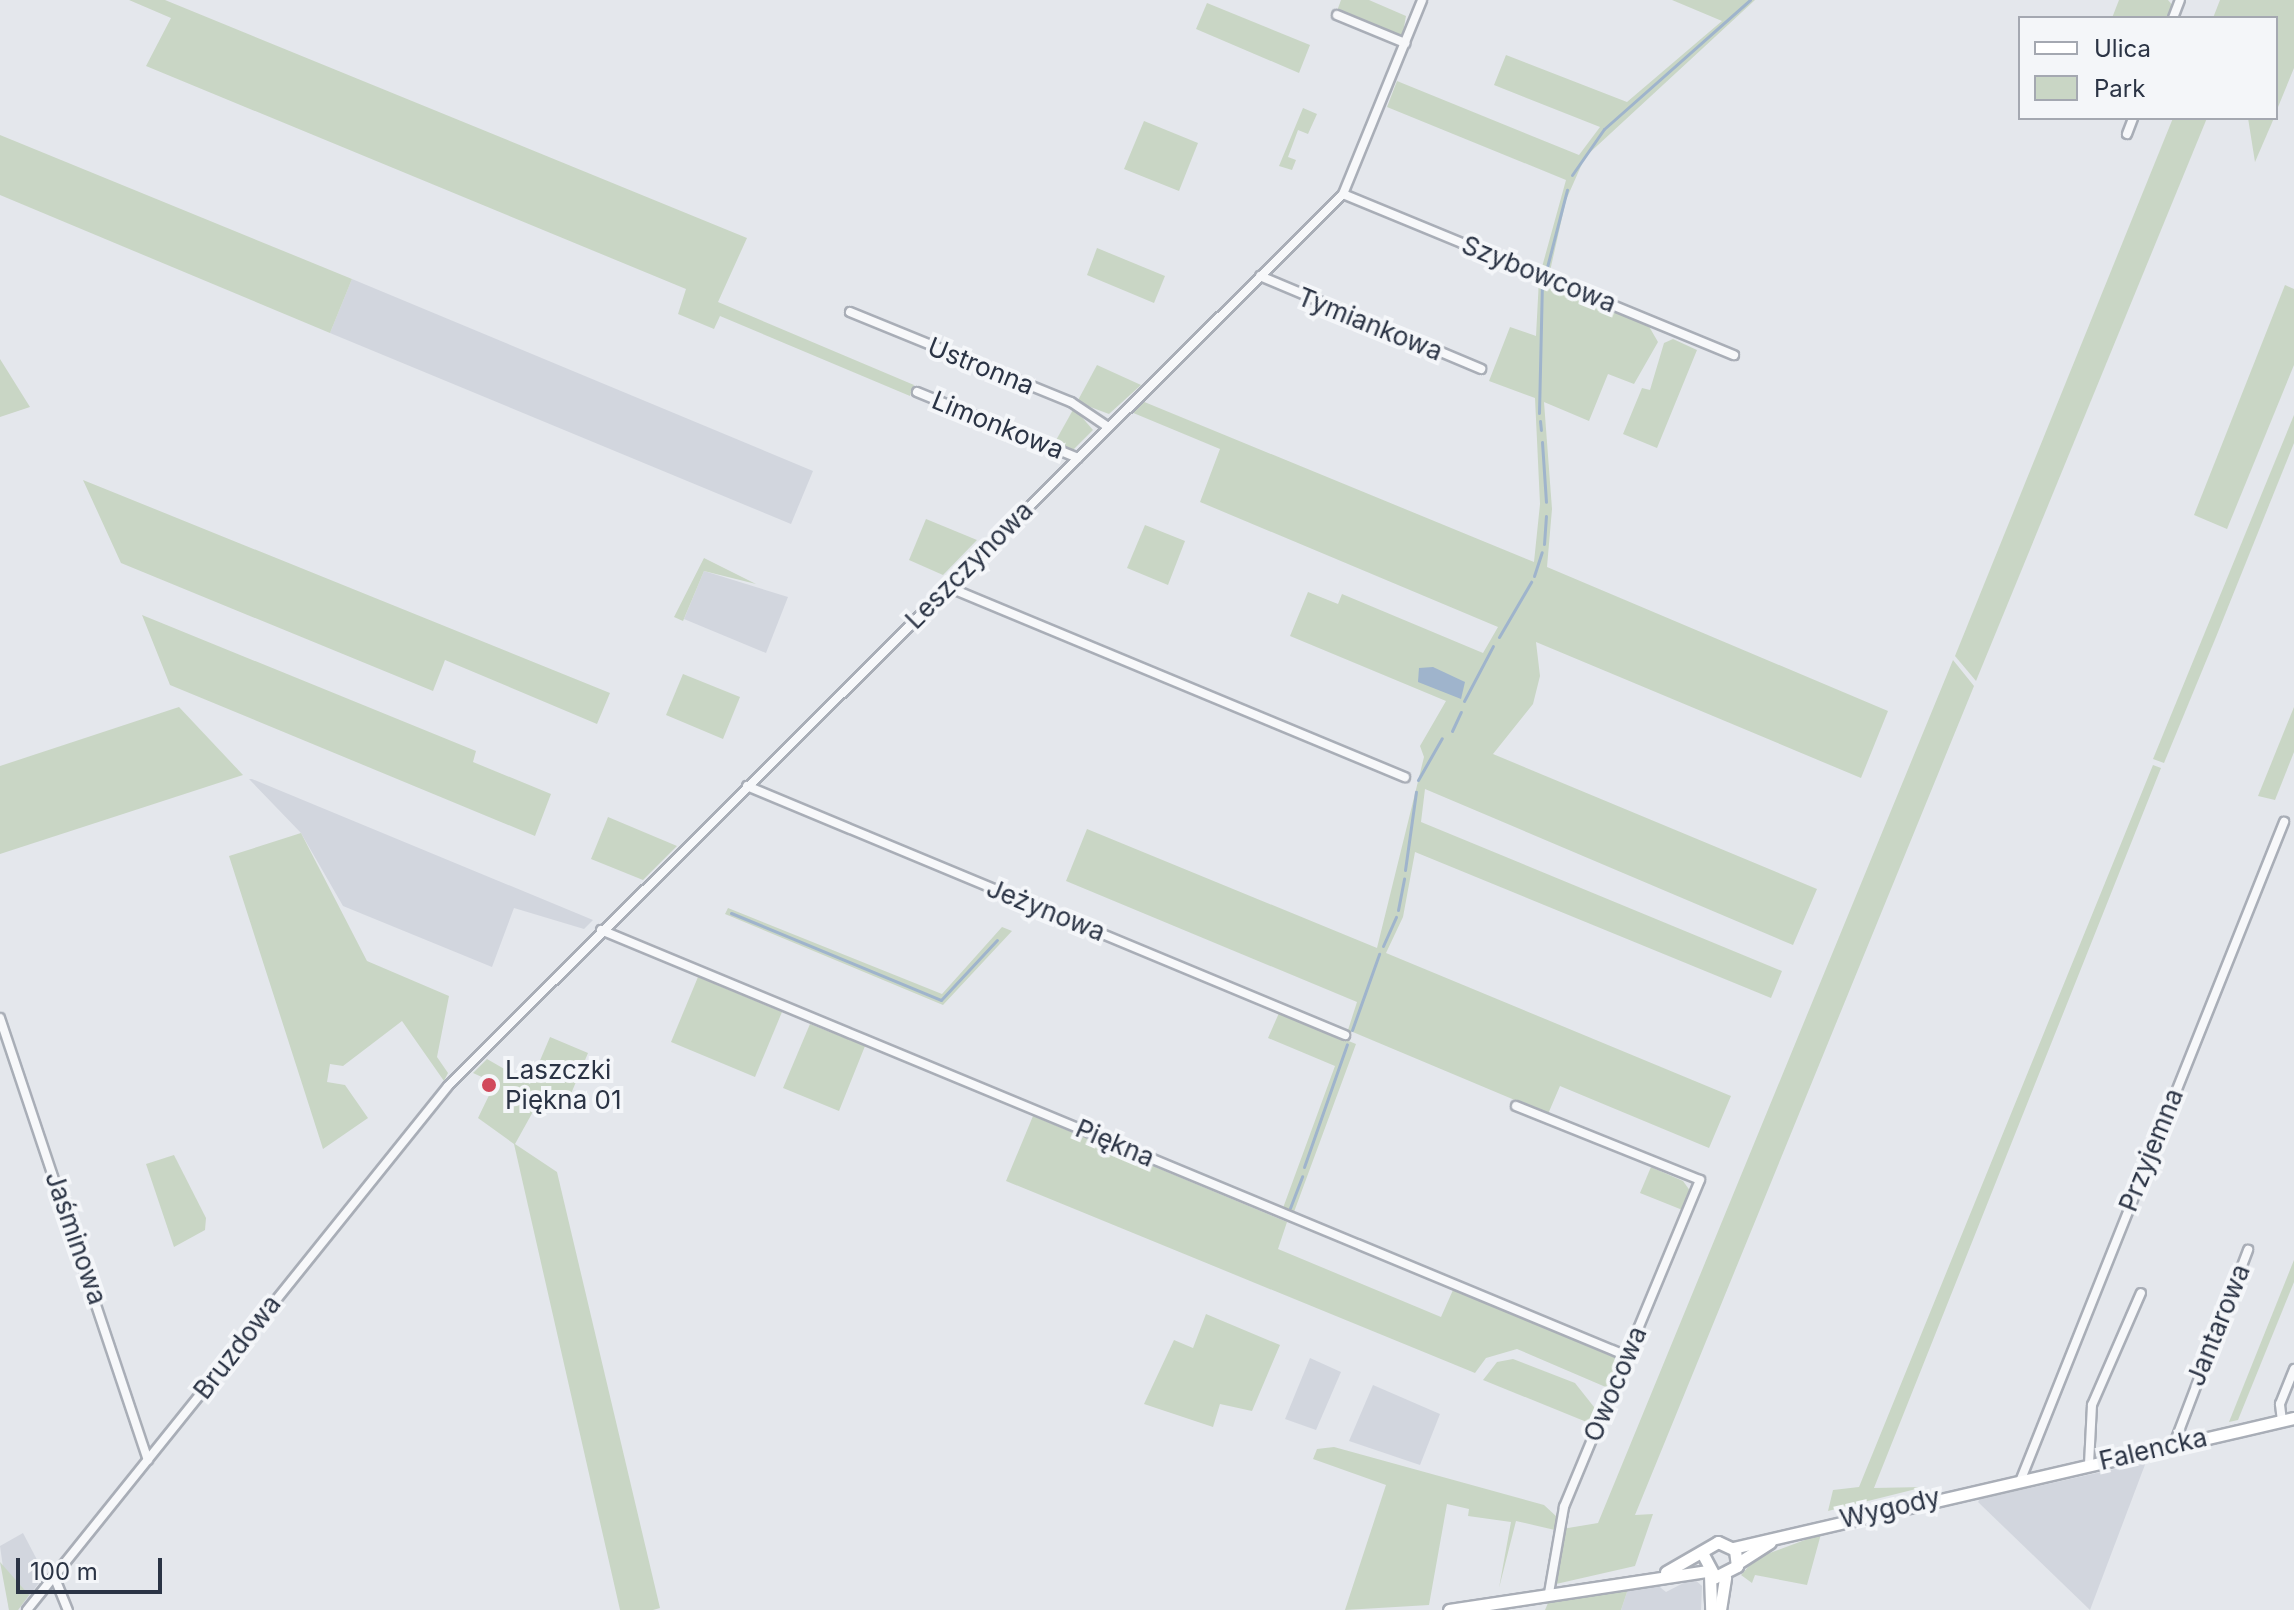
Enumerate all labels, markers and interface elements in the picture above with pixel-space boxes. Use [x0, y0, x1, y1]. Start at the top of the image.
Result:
legend [2018, 16, 2278, 120]
text: Ulica [2094, 34, 2151, 63]
text: Park [2094, 74, 2145, 103]
street label: Szybowcowa [1457, 229, 1621, 319]
street label: Tymiankowa [1293, 281, 1447, 367]
street label: Ustronna [923, 331, 1039, 401]
street label: Limonkowa [928, 384, 1068, 466]
street label: Leszczynowa [899, 495, 1039, 635]
street label: Jeżynowa [982, 872, 1110, 948]
place label: Laszczki Piękna 01 [505, 1054, 622, 1116]
marker: Laszczki Piękna 01 [480, 1076, 498, 1094]
street label: Przyjemna [2112, 1084, 2190, 1216]
street label: Piękna [1071, 1113, 1159, 1173]
street label: Jaśminowa [39, 1167, 113, 1309]
street label: Jantarowa [2179, 1260, 2257, 1390]
street label: Bruzdowa [187, 1289, 287, 1405]
street label: Owocowa [1577, 1322, 1653, 1446]
street label: Falencka [2096, 1421, 2210, 1477]
street label: Wygody [1837, 1481, 1943, 1535]
scale bar [20, 1542, 166, 1592]
text: 100 m [30, 1557, 98, 1586]

